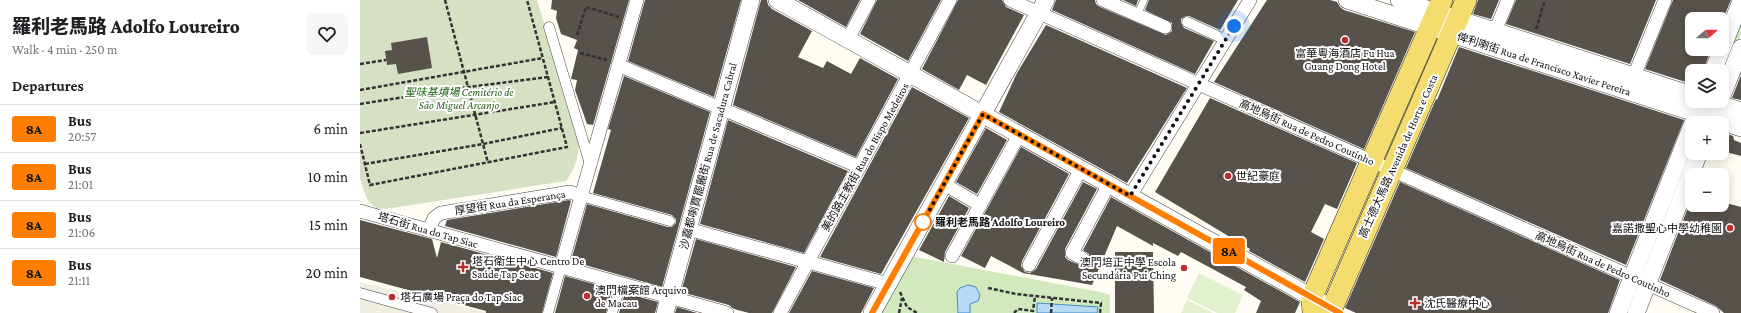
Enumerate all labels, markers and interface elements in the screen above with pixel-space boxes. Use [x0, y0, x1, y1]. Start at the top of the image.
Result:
north arrow [1685, 12, 1729, 56]
map controls [1685, 12, 1729, 212]
button: heart [306, 13, 348, 55]
text: 羅利老馬路 Adolfo Loureiro [12, 16, 240, 37]
your location [1224, 16, 1244, 36]
street label: 俾利喇街 Rua de Francisco Xavier Pereira [1456, 30, 1632, 98]
marker: 富華粵海酒店 Fu Hua Guang Dong Hotel [1340, 35, 1350, 45]
text: Walk · 4 min · 250 m [12, 42, 117, 57]
place label: 富華粵海酒店 Fu Hua Guang Dong Hotel [1295, 47, 1395, 73]
street label: 沙嘉都喇賈罷麗街 Rua de Sacadura Cabral [677, 61, 739, 251]
button: layers [1685, 64, 1729, 108]
street label: 高士德大馬路 Avenida de Horta e Costa [1356, 73, 1440, 239]
text: Departures [12, 78, 84, 94]
street label: 美的路主教街 Rua do Bispo Medeiros [819, 81, 912, 234]
park label: 聖味基墳場 Cemitério de São Miguel Arcanjo [404, 86, 514, 112]
street label: 高地烏街 Rua de Pedro Coutinho [1238, 97, 1377, 167]
text: Bus [68, 113, 91, 129]
button: + [1685, 116, 1729, 160]
text: 8A [26, 121, 42, 137]
text: 6 min [314, 121, 348, 137]
text: 20:57 [68, 129, 96, 144]
text: Bus [68, 161, 91, 177]
button: − [1685, 168, 1729, 212]
text: 8A [26, 169, 42, 185]
text: 10 min [308, 169, 348, 185]
place label: 世紀豪庭 [1236, 170, 1280, 182]
marker: 世紀豪庭 [1223, 171, 1233, 181]
text: 21:01 [68, 177, 93, 192]
street label: 厚望街 Rua da Esperança [454, 187, 567, 218]
text: Bus [68, 209, 91, 225]
street label: 塔石街 Rua do Tap Siac [376, 210, 480, 251]
marker: 羅利老馬路 Adolfo Loureiro [914, 213, 932, 231]
place label: 羅利老馬路 Adolfo Loureiro [935, 216, 1065, 228]
text: 8A [26, 217, 42, 233]
text: 15 min [309, 217, 348, 233]
place label: 嘉諾撒聖心中學幼稚園 [1612, 222, 1722, 234]
marker: 嘉諾撒聖心中學幼稚園 [1725, 223, 1735, 233]
text: 21:06 [68, 225, 95, 240]
street label: 高地烏街 Rua de Pedro Coutinho [1534, 229, 1673, 299]
line badge: 8A [1211, 238, 1247, 264]
text: 8A [1221, 243, 1237, 259]
place label: 塔石衛生中心 Centro De Saúde Tap Seac [472, 255, 584, 281]
place label: 澳門培正中學 Escola Secundária Pui Ching [1080, 256, 1177, 282]
text: Bus [68, 257, 91, 273]
marker: 塔石衛生中心 Centro De Saúde Tap Seac [457, 261, 469, 273]
marker: 澳門培正中學 Escola Secundária Pui Ching [1179, 263, 1189, 273]
text: 8A [26, 265, 42, 281]
text: 20 min [306, 265, 348, 281]
text: 21:11 [68, 273, 90, 288]
place label: 澳門檔案館 Arquivo de Macau [595, 284, 687, 309]
place label: 塔石廣場 Praça do Tap Siac [400, 291, 522, 304]
marker: 澳門檔案館 Arquivo de Macau [582, 291, 592, 301]
marker: 塔石廣場 Praça do Tap Siac [387, 292, 397, 302]
marker: 沈氏醫療中心 [1409, 297, 1421, 309]
place label: 沈氏醫療中心 [1424, 297, 1490, 309]

